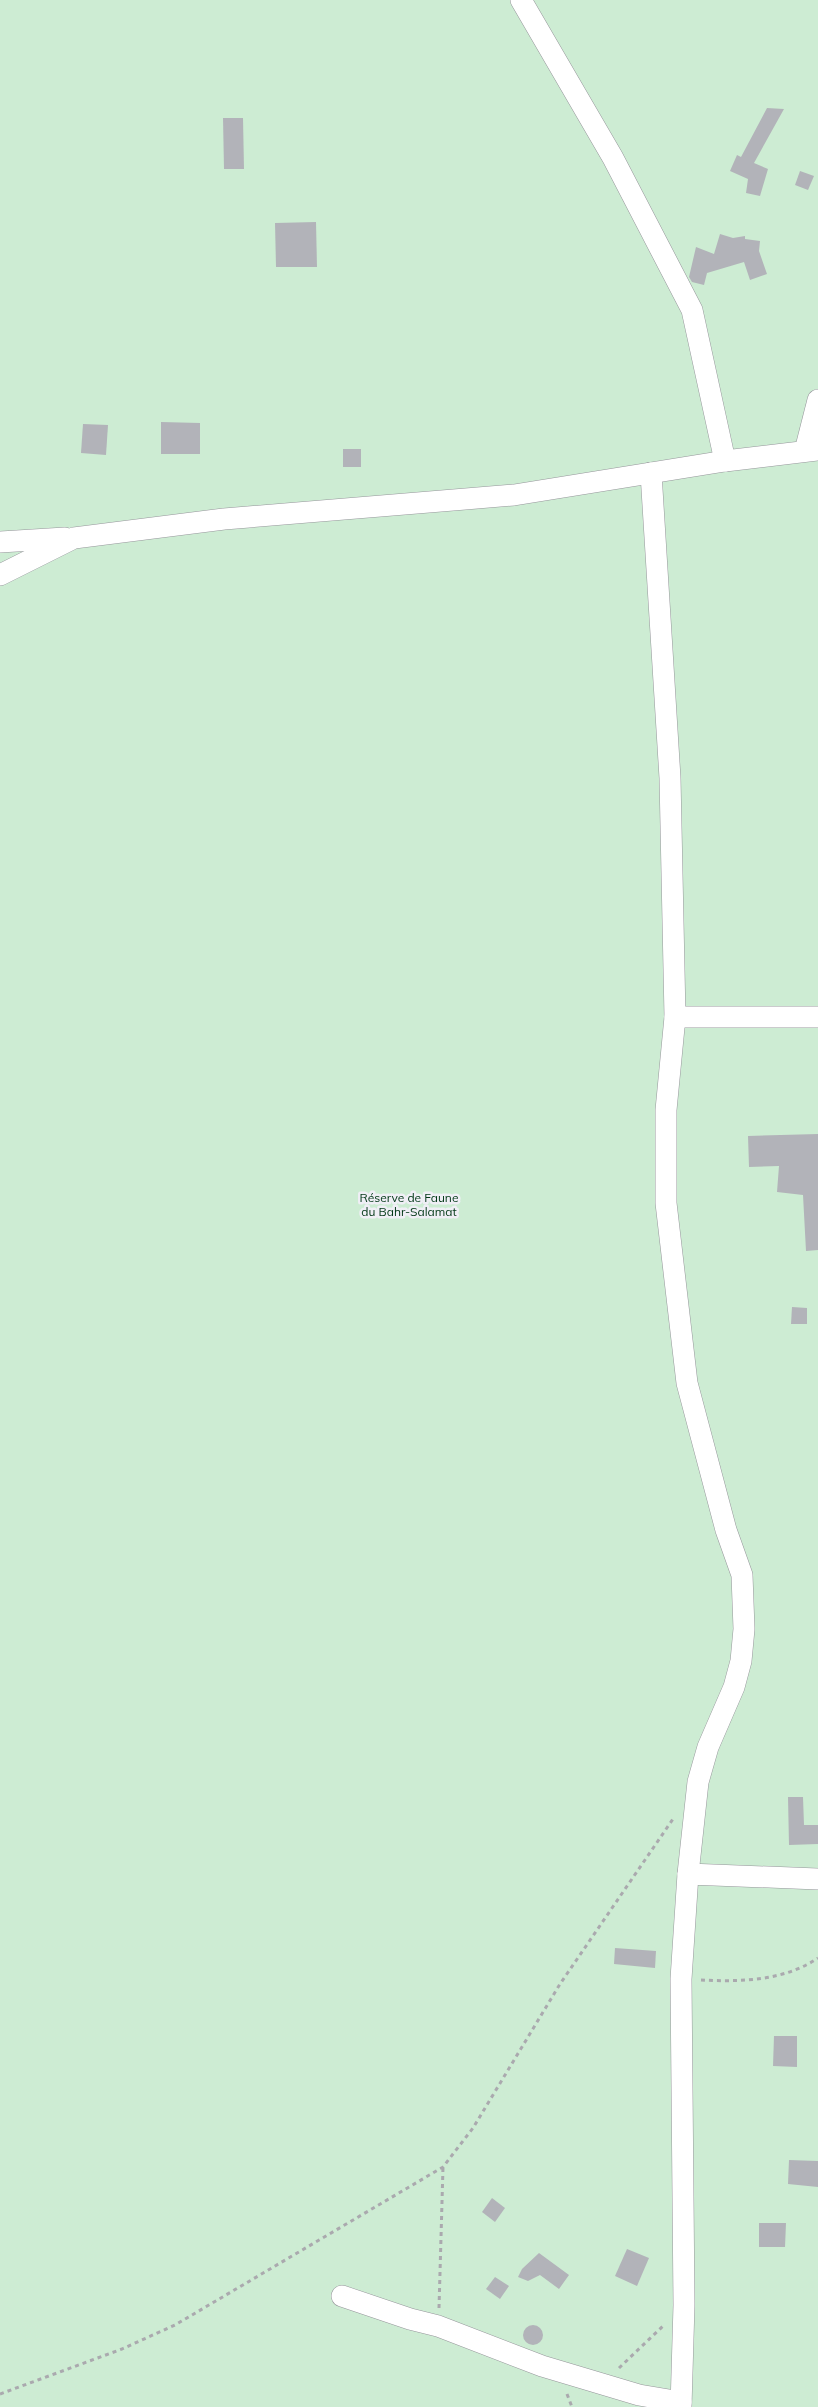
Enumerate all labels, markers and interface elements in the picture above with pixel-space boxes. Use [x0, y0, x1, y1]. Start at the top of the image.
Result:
park label: Réserve de Faune du Bahr-Salamat [360, 1190, 458, 1219]

